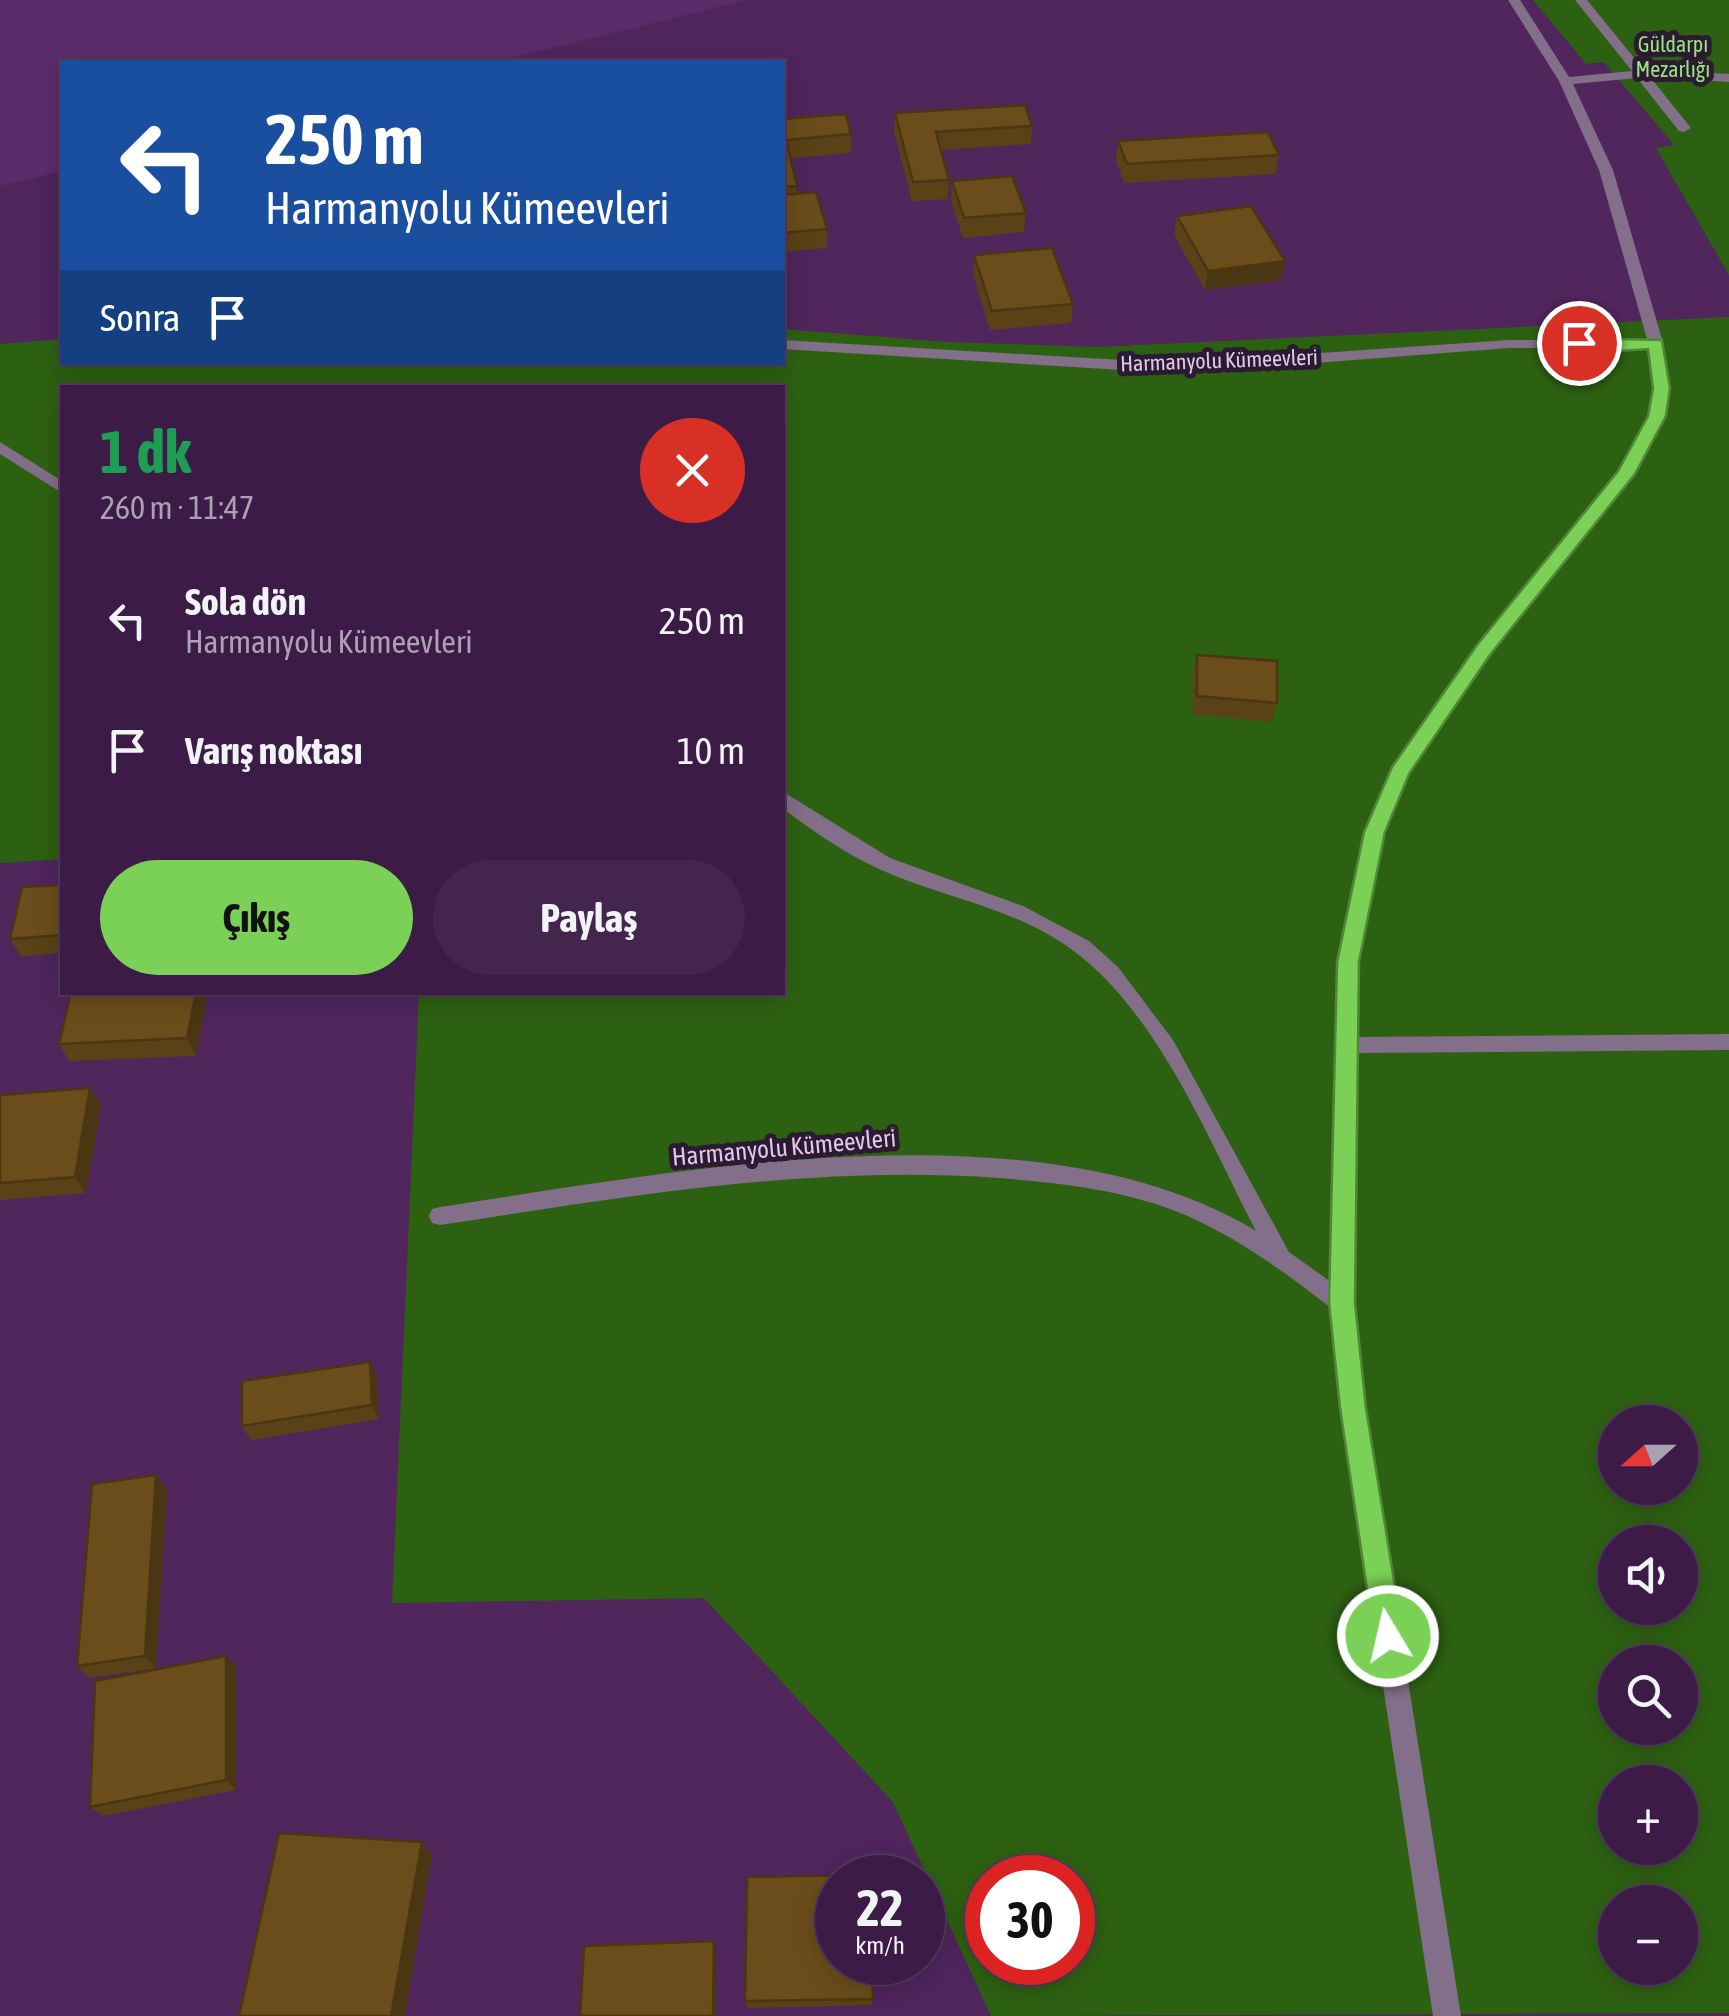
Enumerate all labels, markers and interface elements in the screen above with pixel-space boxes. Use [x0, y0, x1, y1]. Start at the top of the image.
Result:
park label: Güldarpı Mezarlığı [1636, 31, 1710, 82]
text: 250 m [265, 99, 424, 179]
icon: left [100, 100, 230, 230]
text: Harmanyolu Kümeevleri [265, 182, 670, 234]
icon: arrive [200, 290, 255, 345]
text: Sonra [100, 296, 180, 339]
pin [1537, 301, 1622, 386]
icon: arrive [1552, 316, 1607, 371]
street label: Harmanyolu Kümeevleri [1120, 344, 1318, 376]
text: 1 dk [100, 417, 191, 486]
button: close [640, 418, 745, 523]
text: 260 m · 11:47 [100, 489, 254, 526]
text: Sola dön [185, 580, 306, 623]
icon: left [100, 593, 155, 648]
text: 250 m [659, 599, 745, 642]
text: Harmanyolu Kümeevleri [185, 623, 473, 660]
icon: arrive [100, 723, 155, 778]
text: Varış noktası [185, 729, 363, 772]
text: 10 m [677, 729, 745, 772]
button: Çıkış [100, 860, 413, 975]
button: Paylaş [433, 860, 745, 975]
street label: Harmanyolu Kümeevleri [671, 1123, 897, 1171]
north arrow [1598, 1405, 1698, 1505]
map controls [1598, 1405, 1698, 1985]
button: sound [1598, 1525, 1698, 1625]
position arrow [1336, 1584, 1440, 1688]
button: search [1598, 1645, 1698, 1745]
button: + [1598, 1765, 1698, 1865]
speed limit sign: 30 [965, 1855, 1095, 1985]
text: 22 [856, 1879, 903, 1937]
button: − [1598, 1885, 1698, 1985]
text: km/h [855, 1931, 905, 1959]

